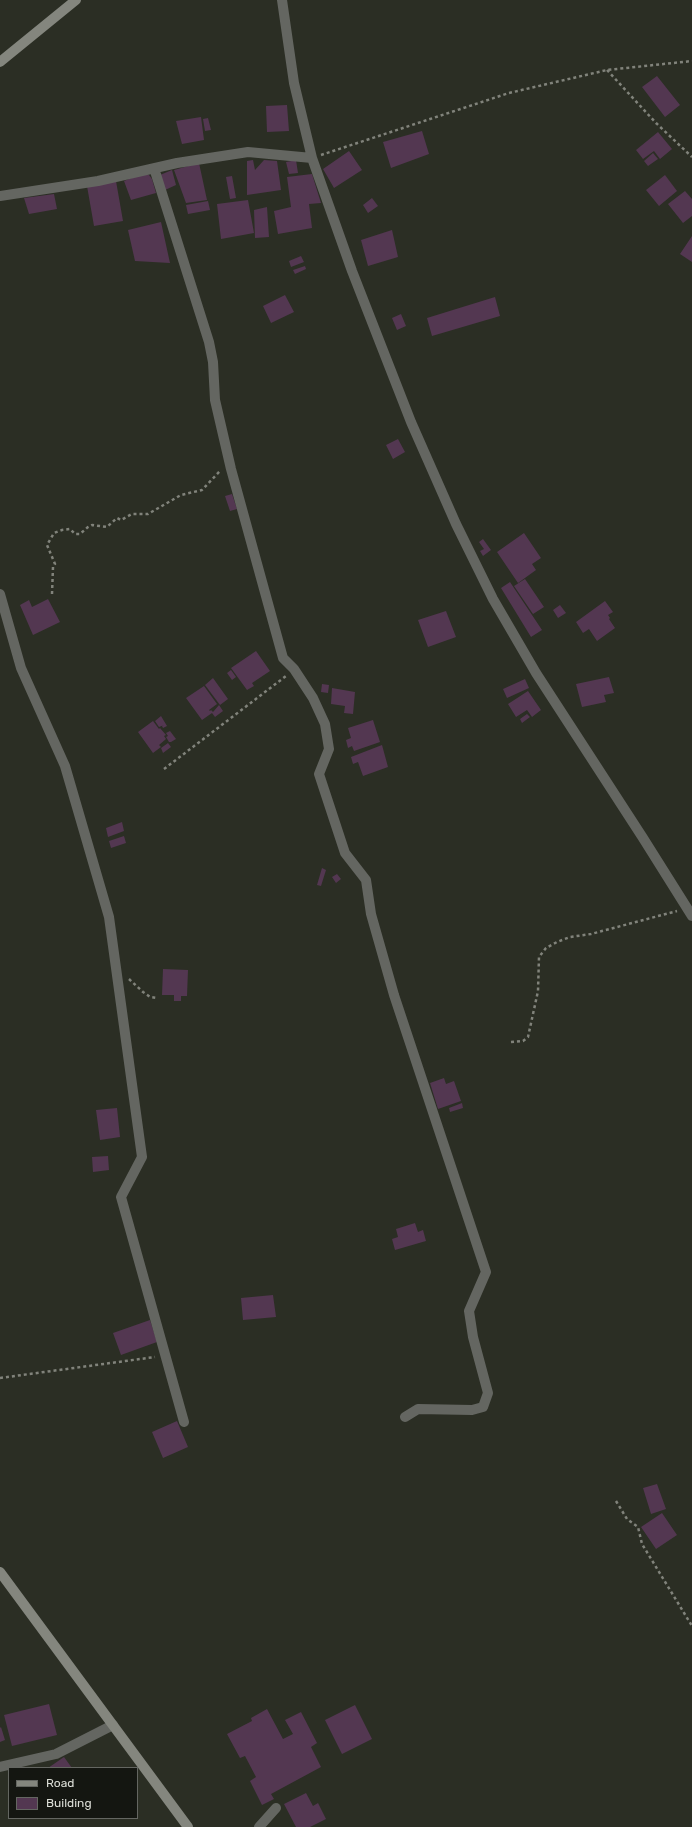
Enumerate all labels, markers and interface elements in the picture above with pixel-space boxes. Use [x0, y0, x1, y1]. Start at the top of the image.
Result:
legend [8, 1767, 138, 1819]
text: Road [46, 1776, 74, 1790]
text: Building [46, 1796, 92, 1810]

